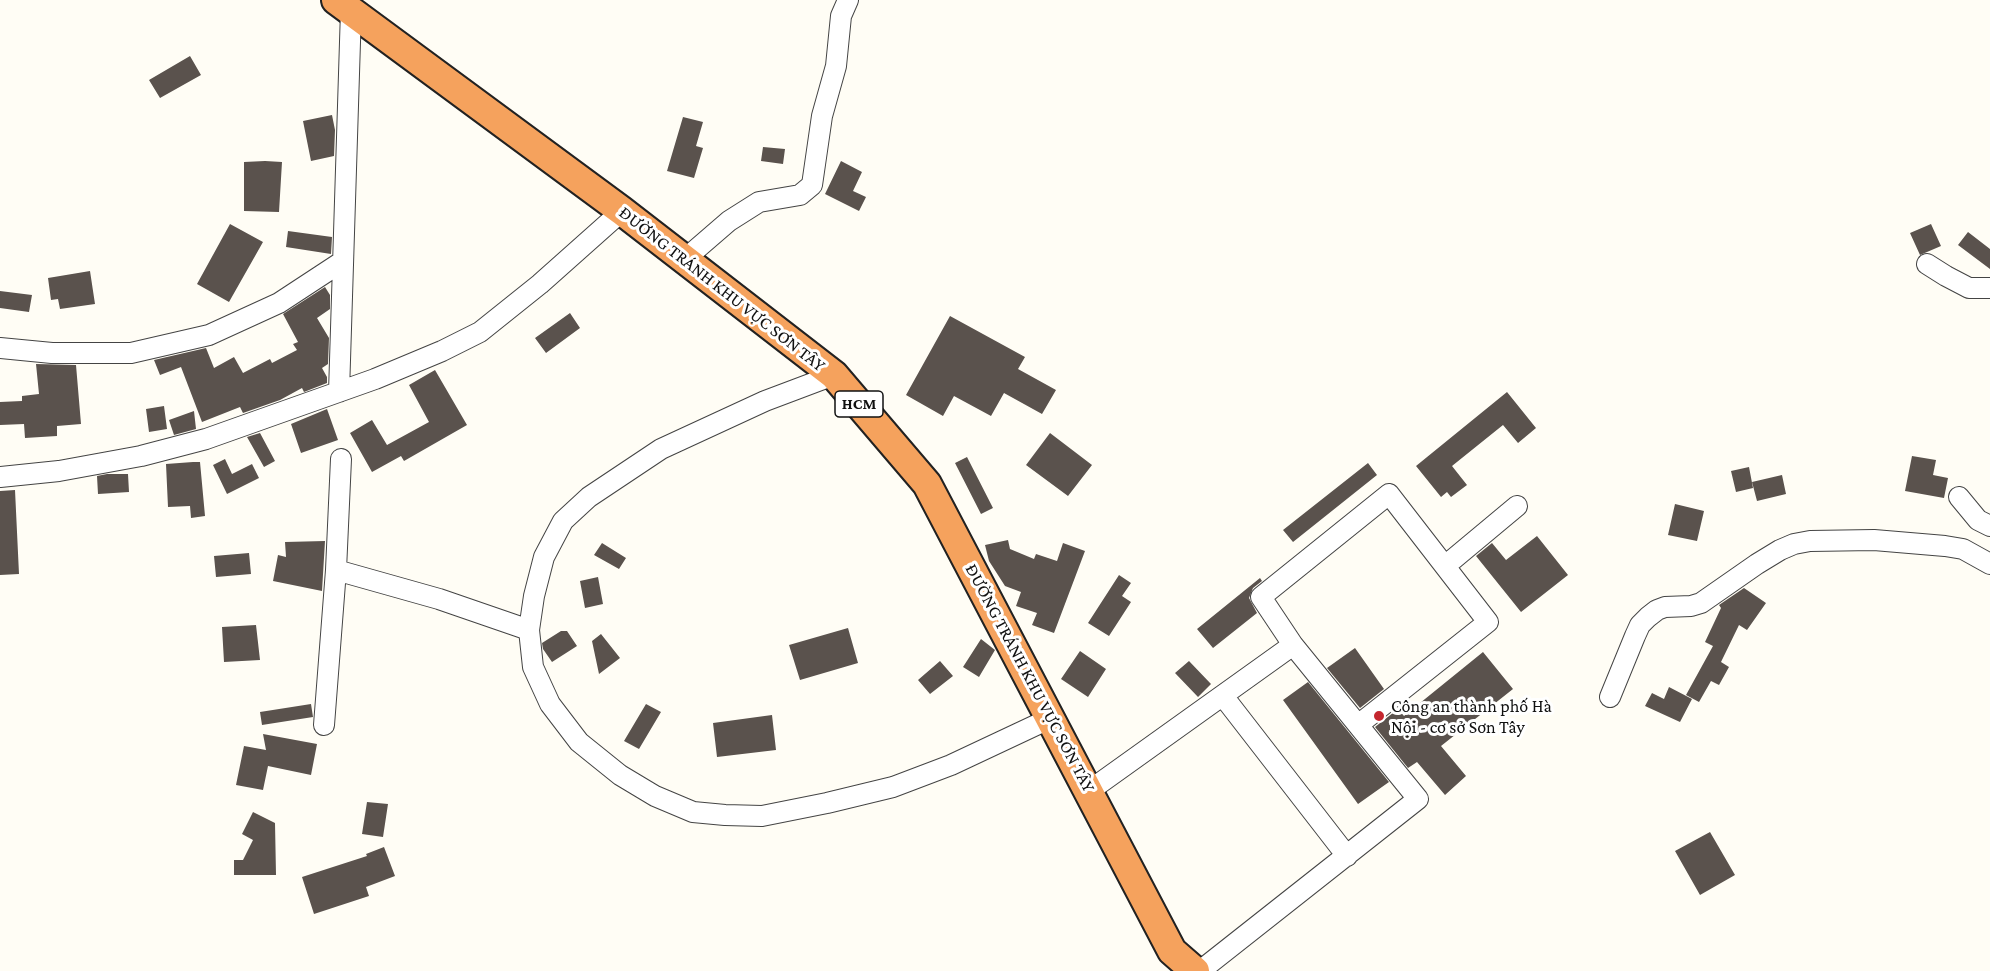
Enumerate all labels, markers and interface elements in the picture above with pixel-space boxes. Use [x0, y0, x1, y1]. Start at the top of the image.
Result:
street label: ĐƯỜNG TRÁNH KHU VỰC SƠN TÂY [615, 202, 829, 376]
road number: HCM [835, 391, 883, 417]
street label: ĐƯỜNG TRÁNH KHU VỰC SƠN TÂY [960, 560, 1100, 796]
place label: Công an thành phố Hà Nội - cơ sở Sơn Tây [1391, 695, 1552, 738]
marker: Công an thành phố Hà Nội - cơ sở Sơn Tây [1372, 709, 1386, 723]

